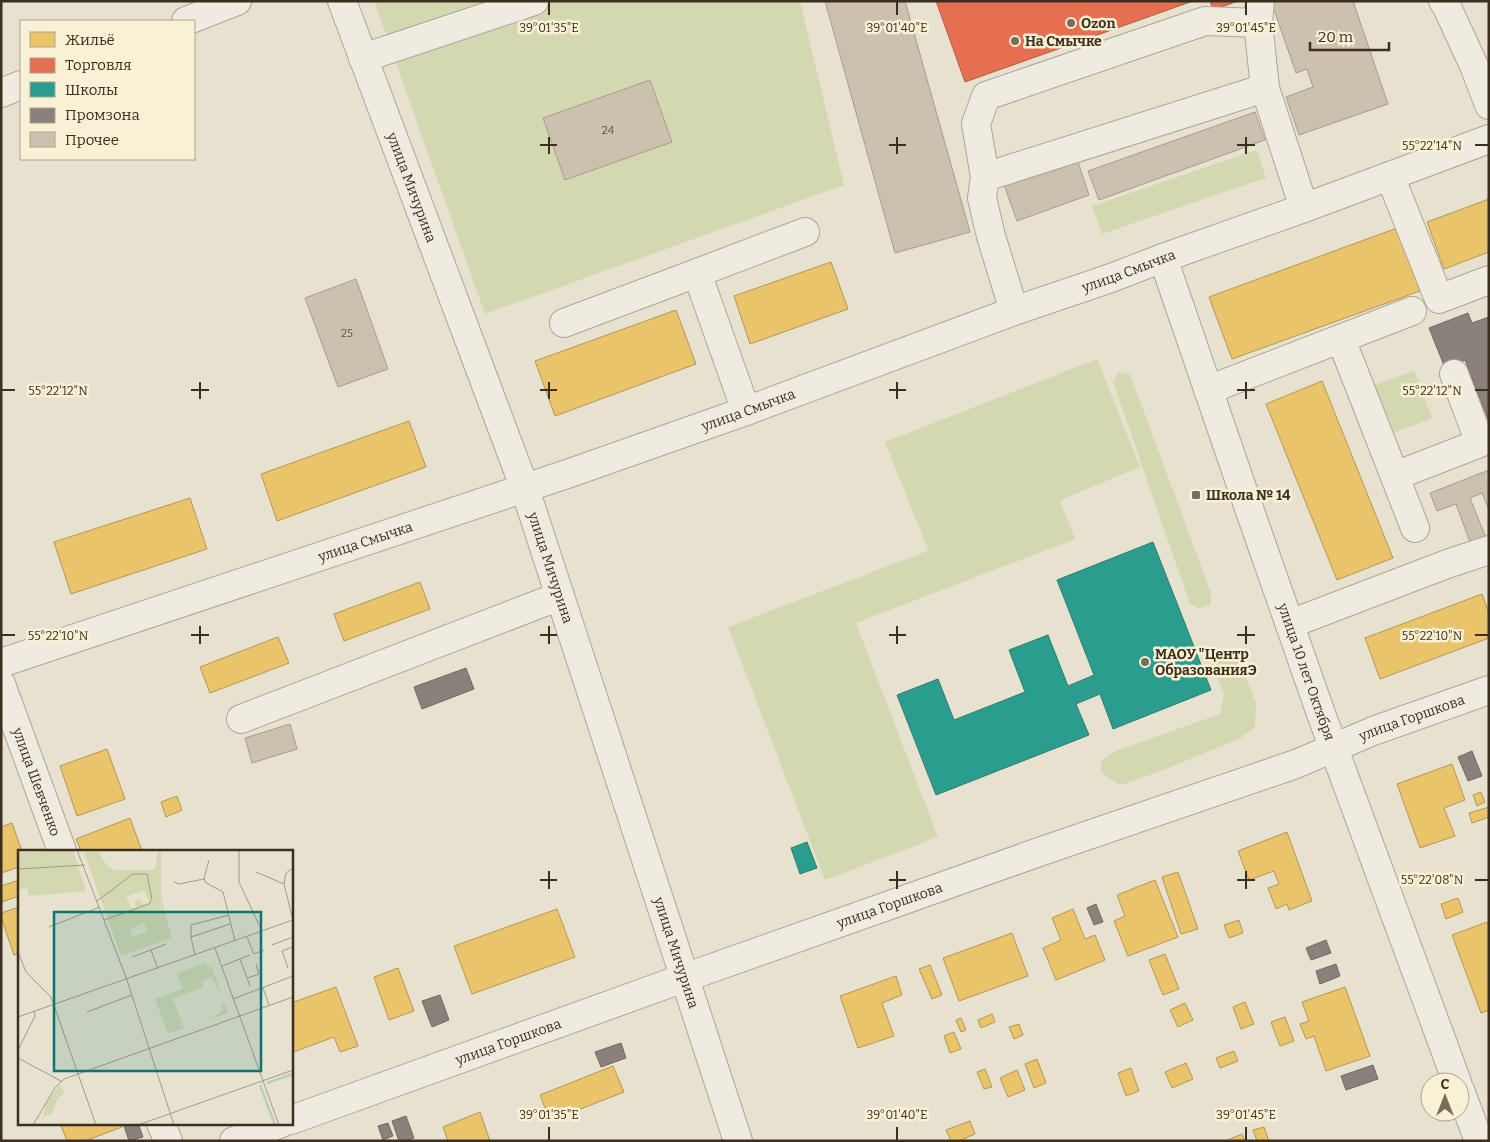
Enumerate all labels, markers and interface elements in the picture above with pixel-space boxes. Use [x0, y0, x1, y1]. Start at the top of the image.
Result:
place label: Ozon [1081, 15, 1115, 32]
marker: Ozon [1065, 17, 1077, 29]
legend [20, 20, 195, 160]
scale bar [1310, 20, 1389, 52]
text: 39°01'35"E [519, 21, 579, 35]
text: 39°01'40"E [866, 21, 928, 35]
text: 39°01'45"E [1216, 21, 1276, 35]
text: 20 m [1318, 28, 1354, 46]
text: Жильё [65, 31, 115, 49]
place label: На Смычке [1025, 33, 1102, 50]
marker: На Смычке [1009, 35, 1021, 47]
text: Торговля [65, 56, 132, 74]
text: Школы [65, 81, 118, 99]
text: Промзона [65, 106, 140, 124]
house number: 24 [602, 124, 615, 137]
street label: улица Мичурина [383, 129, 440, 245]
text: Прочее [65, 131, 119, 149]
text: 55°22'14"N [1402, 139, 1462, 153]
street label: улица Смычка [1079, 246, 1178, 296]
house number: 25 [341, 327, 353, 340]
text: 55°22'12"N [28, 384, 88, 398]
text: 55°22'12"N [1402, 384, 1462, 398]
street label: улица Смычка [698, 385, 798, 435]
place label: Школа № 14 [1206, 487, 1291, 504]
marker: Школа № 14 [1190, 489, 1202, 501]
street label: улица Мичурина [524, 509, 577, 626]
street label: улица Смычка [315, 518, 415, 565]
street label: улица 10 лет Октября [1274, 600, 1339, 743]
text: 55°22'10"N [28, 629, 89, 643]
text: 55°22'10"N [1402, 629, 1463, 643]
place label: МАОУ "Центр ОбразованияЭ [1155, 646, 1257, 679]
marker: МАОУ "Центр ОбразованияЭ [1139, 656, 1151, 668]
street label: улица Горшкова [1355, 691, 1467, 745]
street label: улица Шевченко [9, 724, 64, 838]
inset map [18, 850, 292, 1124]
text: 55°22'08"N [1401, 873, 1464, 887]
street label: улица Горшкова [833, 878, 945, 932]
street label: улица Мичурина [650, 894, 703, 1011]
street label: улица Горшкова [452, 1015, 564, 1069]
north arrow [1420, 1072, 1470, 1122]
text: С [1441, 1076, 1450, 1093]
text: 39°01'35"E [519, 1108, 579, 1122]
text: 39°01'40"E [866, 1108, 928, 1122]
text: 39°01'45"E [1216, 1108, 1276, 1122]

